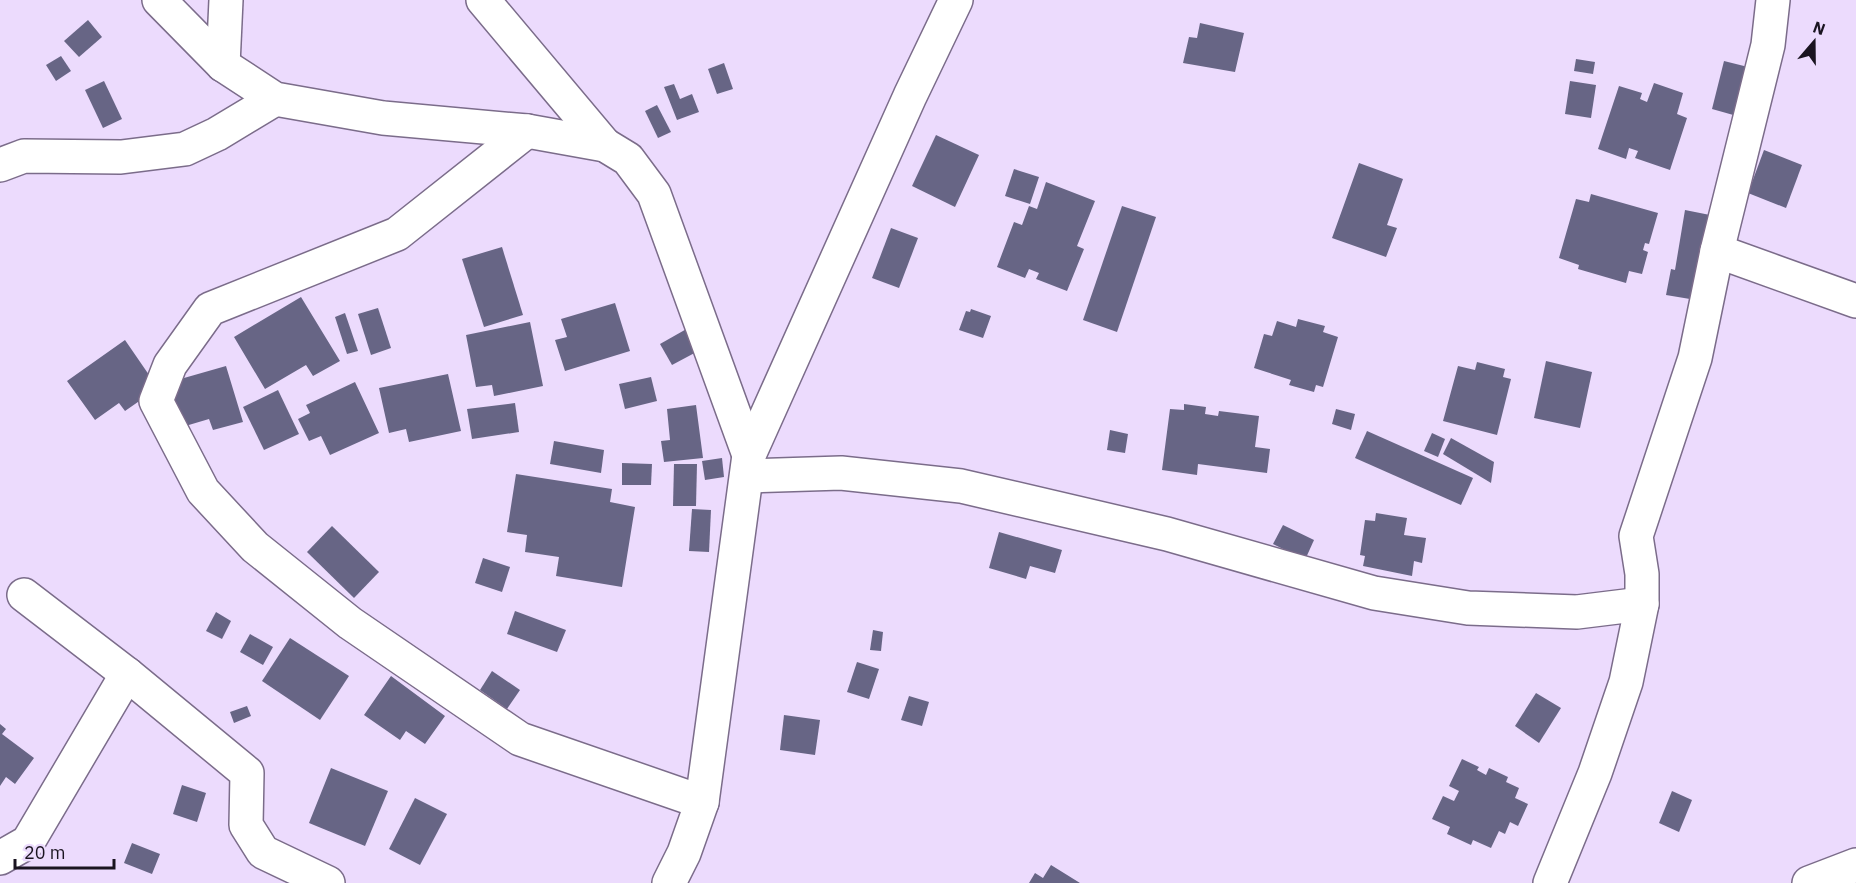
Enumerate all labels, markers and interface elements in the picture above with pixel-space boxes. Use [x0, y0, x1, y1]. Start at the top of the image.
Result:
north arrow [1784, 12, 1844, 72]
text: N [1810, 17, 1828, 39]
scale bar [15, 832, 114, 870]
text: 20 m [24, 841, 66, 864]

